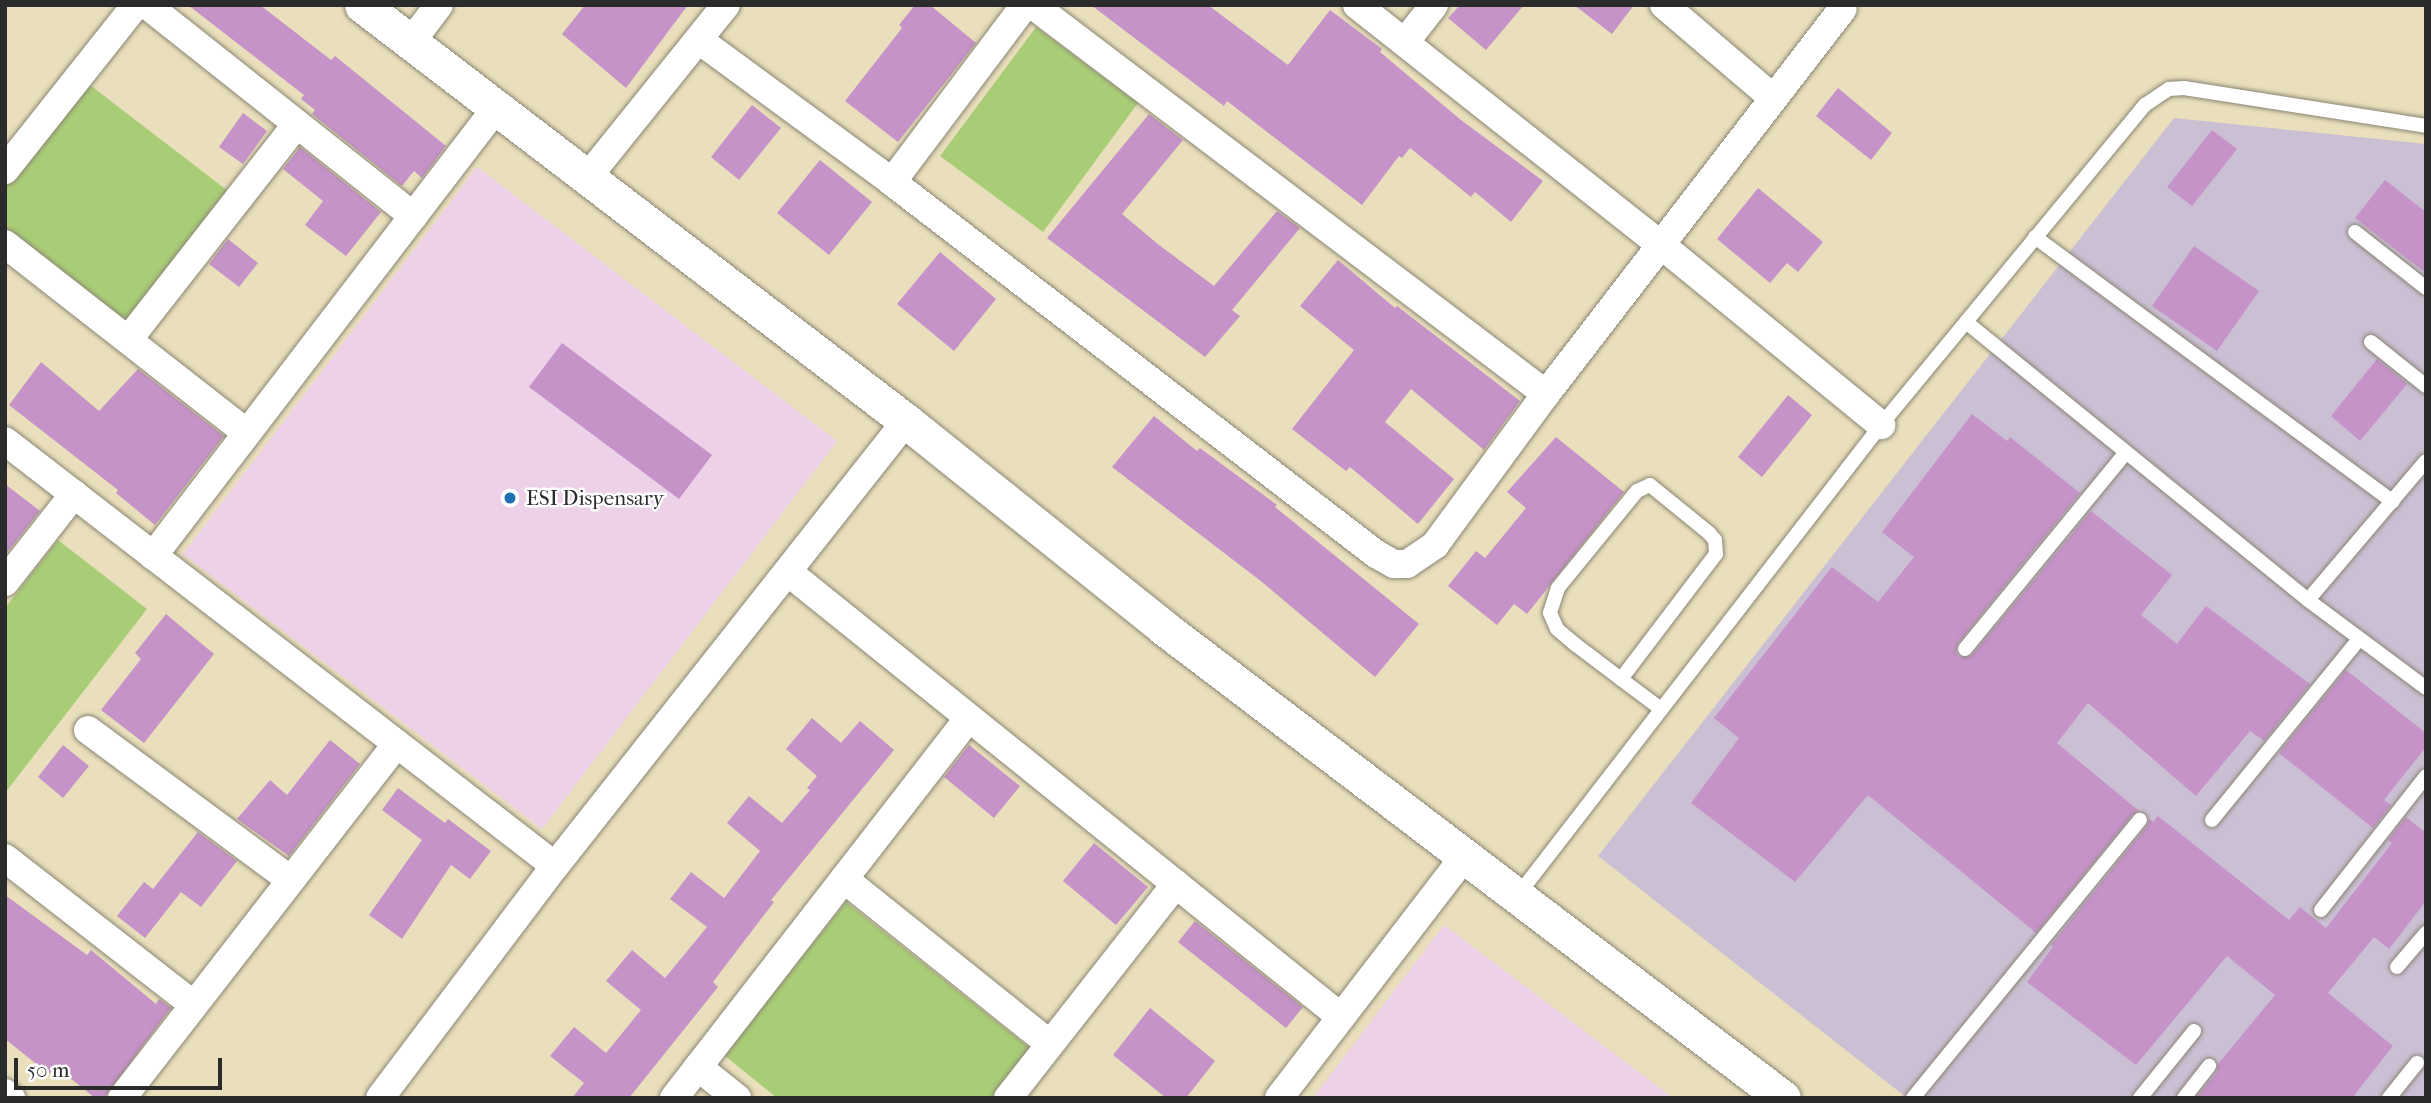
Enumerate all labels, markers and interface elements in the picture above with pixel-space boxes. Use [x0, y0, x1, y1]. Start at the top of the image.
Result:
place label: ESI Dispensary [526, 485, 664, 511]
marker: ESI Dispensary [500, 488, 520, 508]
scale bar [18, 1044, 226, 1088]
text: 50 m [27, 1058, 70, 1082]

